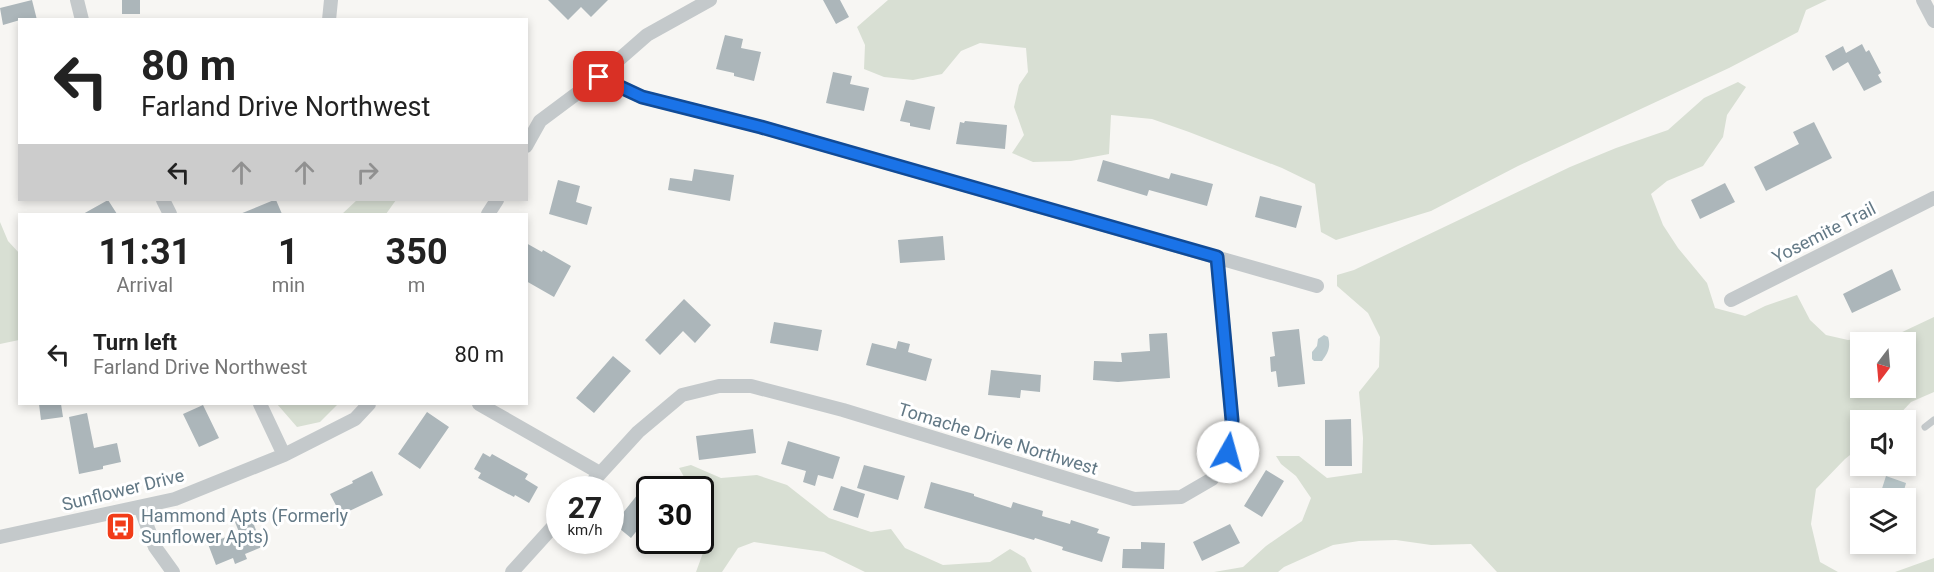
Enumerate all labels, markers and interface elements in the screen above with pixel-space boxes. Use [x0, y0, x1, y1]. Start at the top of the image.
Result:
text: 80 m [141, 41, 236, 90]
icon: left [42, 42, 120, 120]
pin [573, 51, 624, 102]
icon: arrive [582, 60, 615, 93]
text: Farland Drive Northwest [141, 91, 430, 123]
icon: left [162, 156, 195, 189]
icon: ahead [225, 156, 258, 189]
icon: ahead [288, 156, 321, 189]
icon: right [351, 156, 384, 189]
street label: Yosemite Trail [1768, 197, 1879, 268]
text: 11:31 [98, 231, 191, 273]
text: 1 [278, 231, 299, 273]
text: 350 [386, 231, 448, 273]
text: Arrival [116, 273, 173, 297]
text: min [272, 273, 305, 297]
text: m [408, 273, 425, 297]
text: Turn left [93, 330, 177, 355]
north arrow [1850, 332, 1916, 398]
map controls [1850, 332, 1916, 554]
icon: left [42, 338, 75, 371]
text: 80 m [455, 342, 504, 367]
text: Farland Drive Northwest [93, 355, 307, 379]
street label: Tomache Drive Northwest [896, 398, 1101, 479]
button: sound [1850, 410, 1916, 476]
position arrow [1196, 420, 1260, 484]
street label: Sunflower Drive [60, 464, 186, 515]
speed limit sign: 30 [636, 476, 714, 554]
button: layers [1850, 488, 1916, 554]
text: 27 [568, 490, 602, 525]
place label: Hammond Apts (Formerly Sunflower Apts) [141, 505, 349, 548]
bus stop icon: Hammond Apts (Formerly Sunflower Apts) [104, 510, 136, 542]
text: km/h [567, 521, 603, 539]

